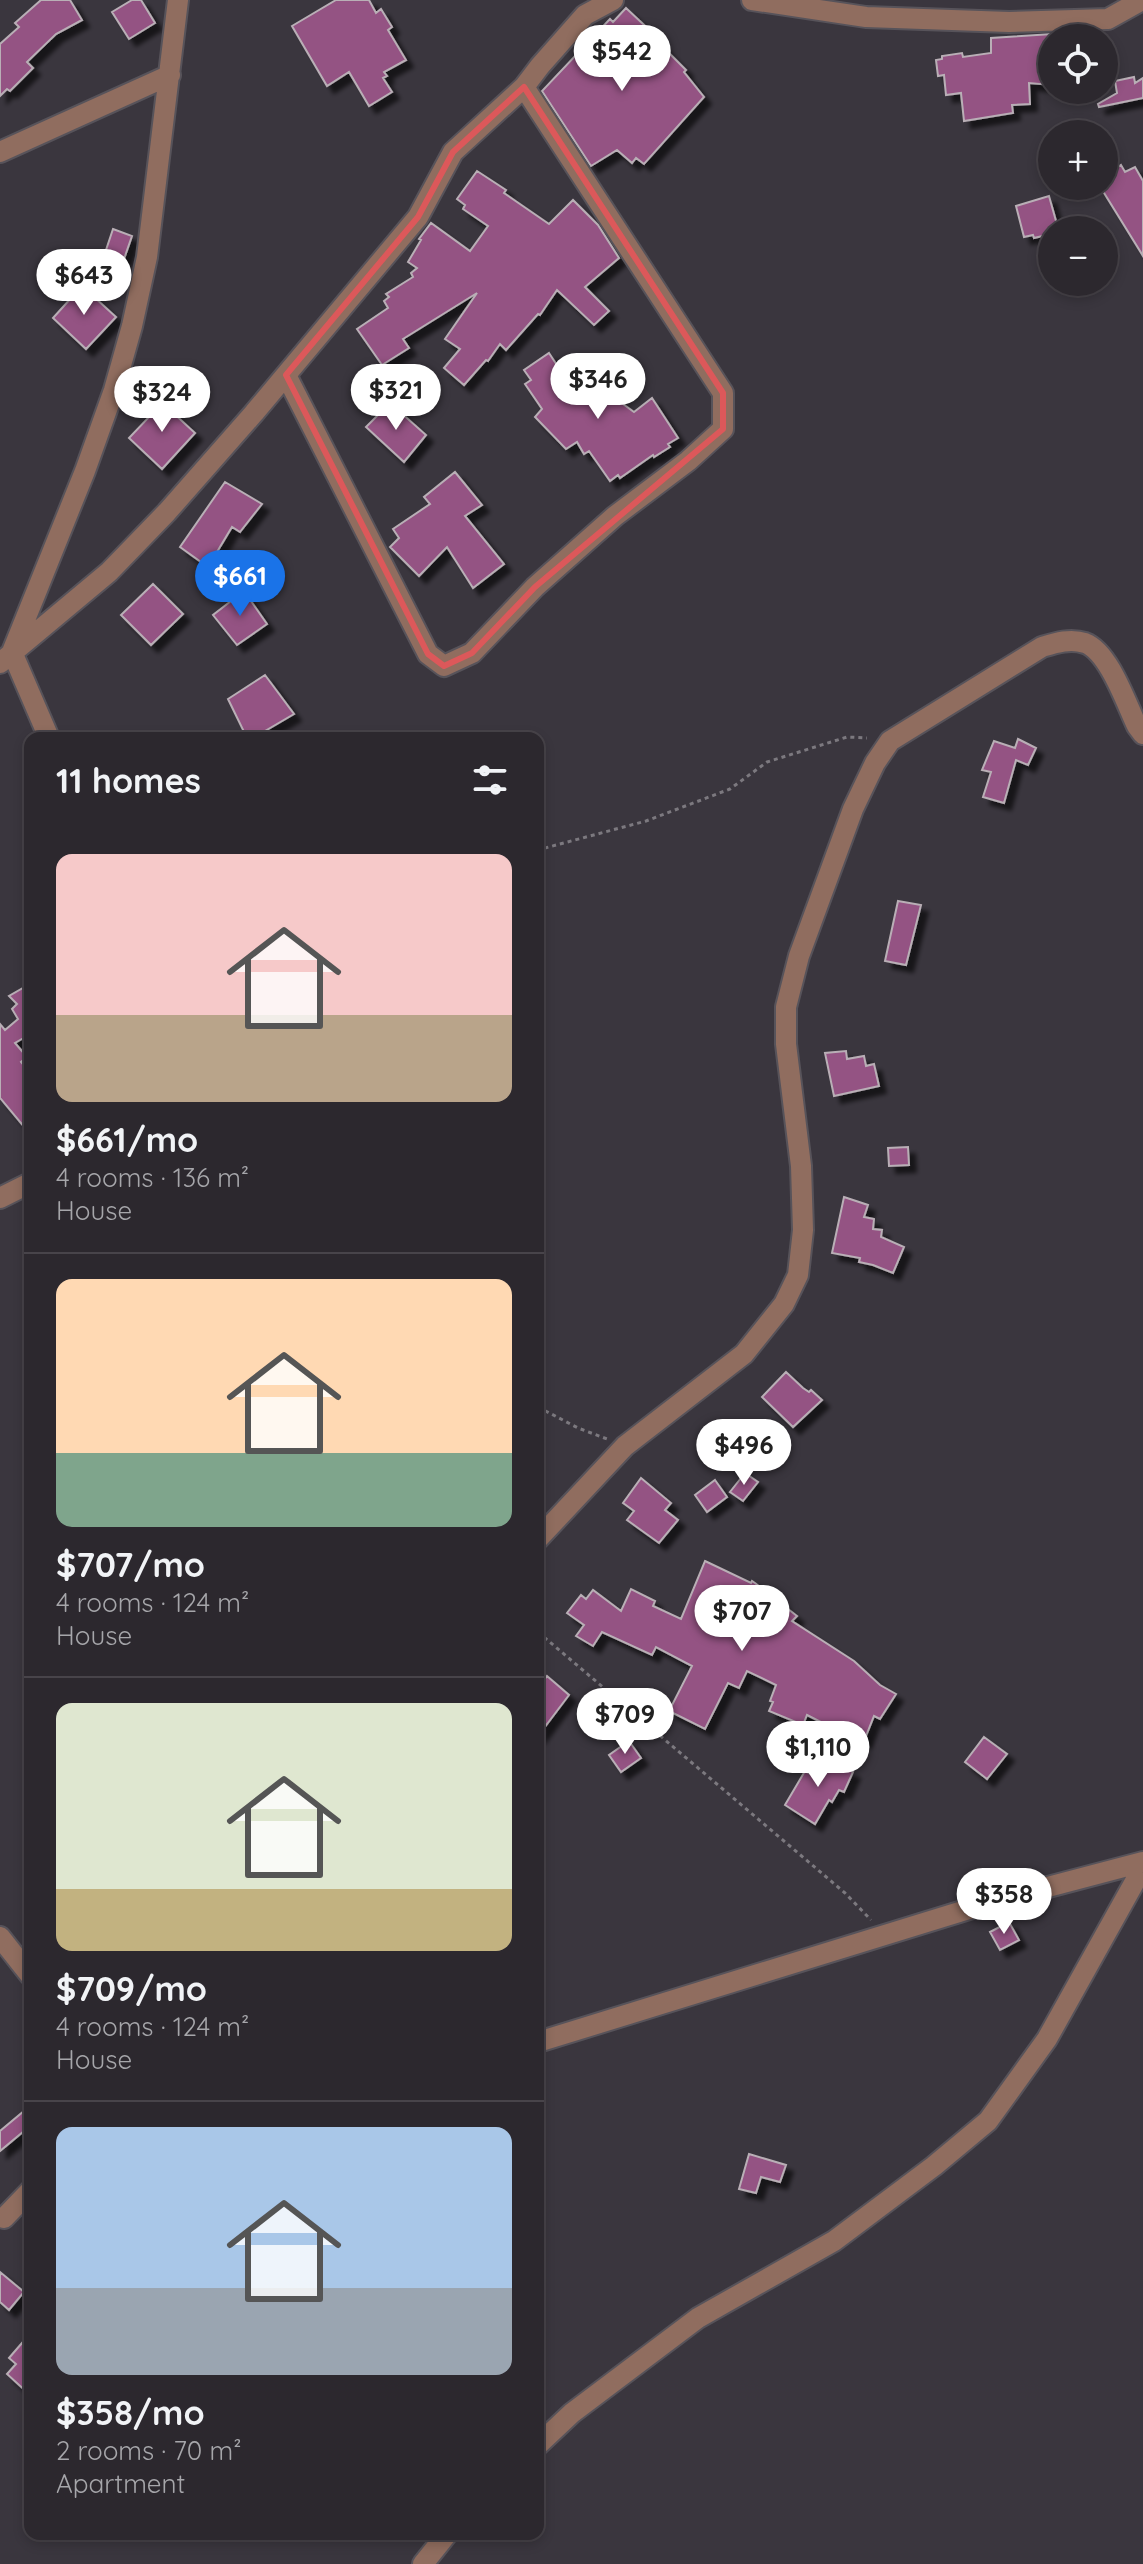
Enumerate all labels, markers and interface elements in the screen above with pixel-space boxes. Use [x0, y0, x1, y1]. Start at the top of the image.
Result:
map controls [1038, 24, 1118, 296]
button: locate [1038, 24, 1118, 104]
pin: $542 [575, 25, 669, 93]
text: $542 [592, 34, 652, 67]
button: + [1038, 120, 1118, 200]
button: − [1038, 216, 1118, 296]
pin: $643 [37, 249, 131, 317]
text: $643 [54, 258, 114, 291]
pin: $346 [551, 353, 645, 421]
text: $346 [568, 362, 628, 395]
pin: $321 [349, 364, 443, 432]
pin: $324 [115, 366, 209, 434]
text: $321 [369, 373, 423, 406]
text: $324 [132, 375, 192, 408]
pin: $661 [193, 550, 287, 618]
text: $661 [213, 559, 267, 592]
icon: filters [468, 758, 512, 802]
text: 11 homes [56, 759, 201, 802]
icon: home [212, 906, 356, 1050]
text: $661/mo [56, 1118, 198, 1161]
text: 4 rooms · 136 m² [56, 1161, 249, 1194]
text: House [56, 1194, 132, 1227]
icon: home [212, 1331, 356, 1475]
pin: $496 [697, 1419, 791, 1487]
text: $496 [714, 1428, 774, 1461]
text: $707/mo [56, 1543, 205, 1586]
pin: $707 [695, 1585, 789, 1653]
text: 4 rooms · 124 m² [56, 1586, 249, 1619]
text: $707 [713, 1594, 772, 1627]
text: House [56, 1619, 132, 1652]
pin: $709 [578, 1688, 672, 1756]
text: $709 [595, 1697, 655, 1730]
pin: $1,110 [753, 1721, 883, 1789]
text: $1,110 [784, 1730, 852, 1763]
icon: home [212, 1755, 356, 1899]
pin: $358 [957, 1868, 1051, 1936]
text: $358 [975, 1877, 1033, 1910]
text: $709/mo [56, 1967, 207, 2010]
text: 4 rooms · 124 m² [56, 2010, 249, 2043]
text: House [56, 2043, 132, 2076]
icon: home [212, 2179, 356, 2323]
text: $358/mo [56, 2391, 205, 2434]
text: 2 rooms · 70 m² [56, 2434, 241, 2467]
text: Apartment [56, 2467, 185, 2500]

